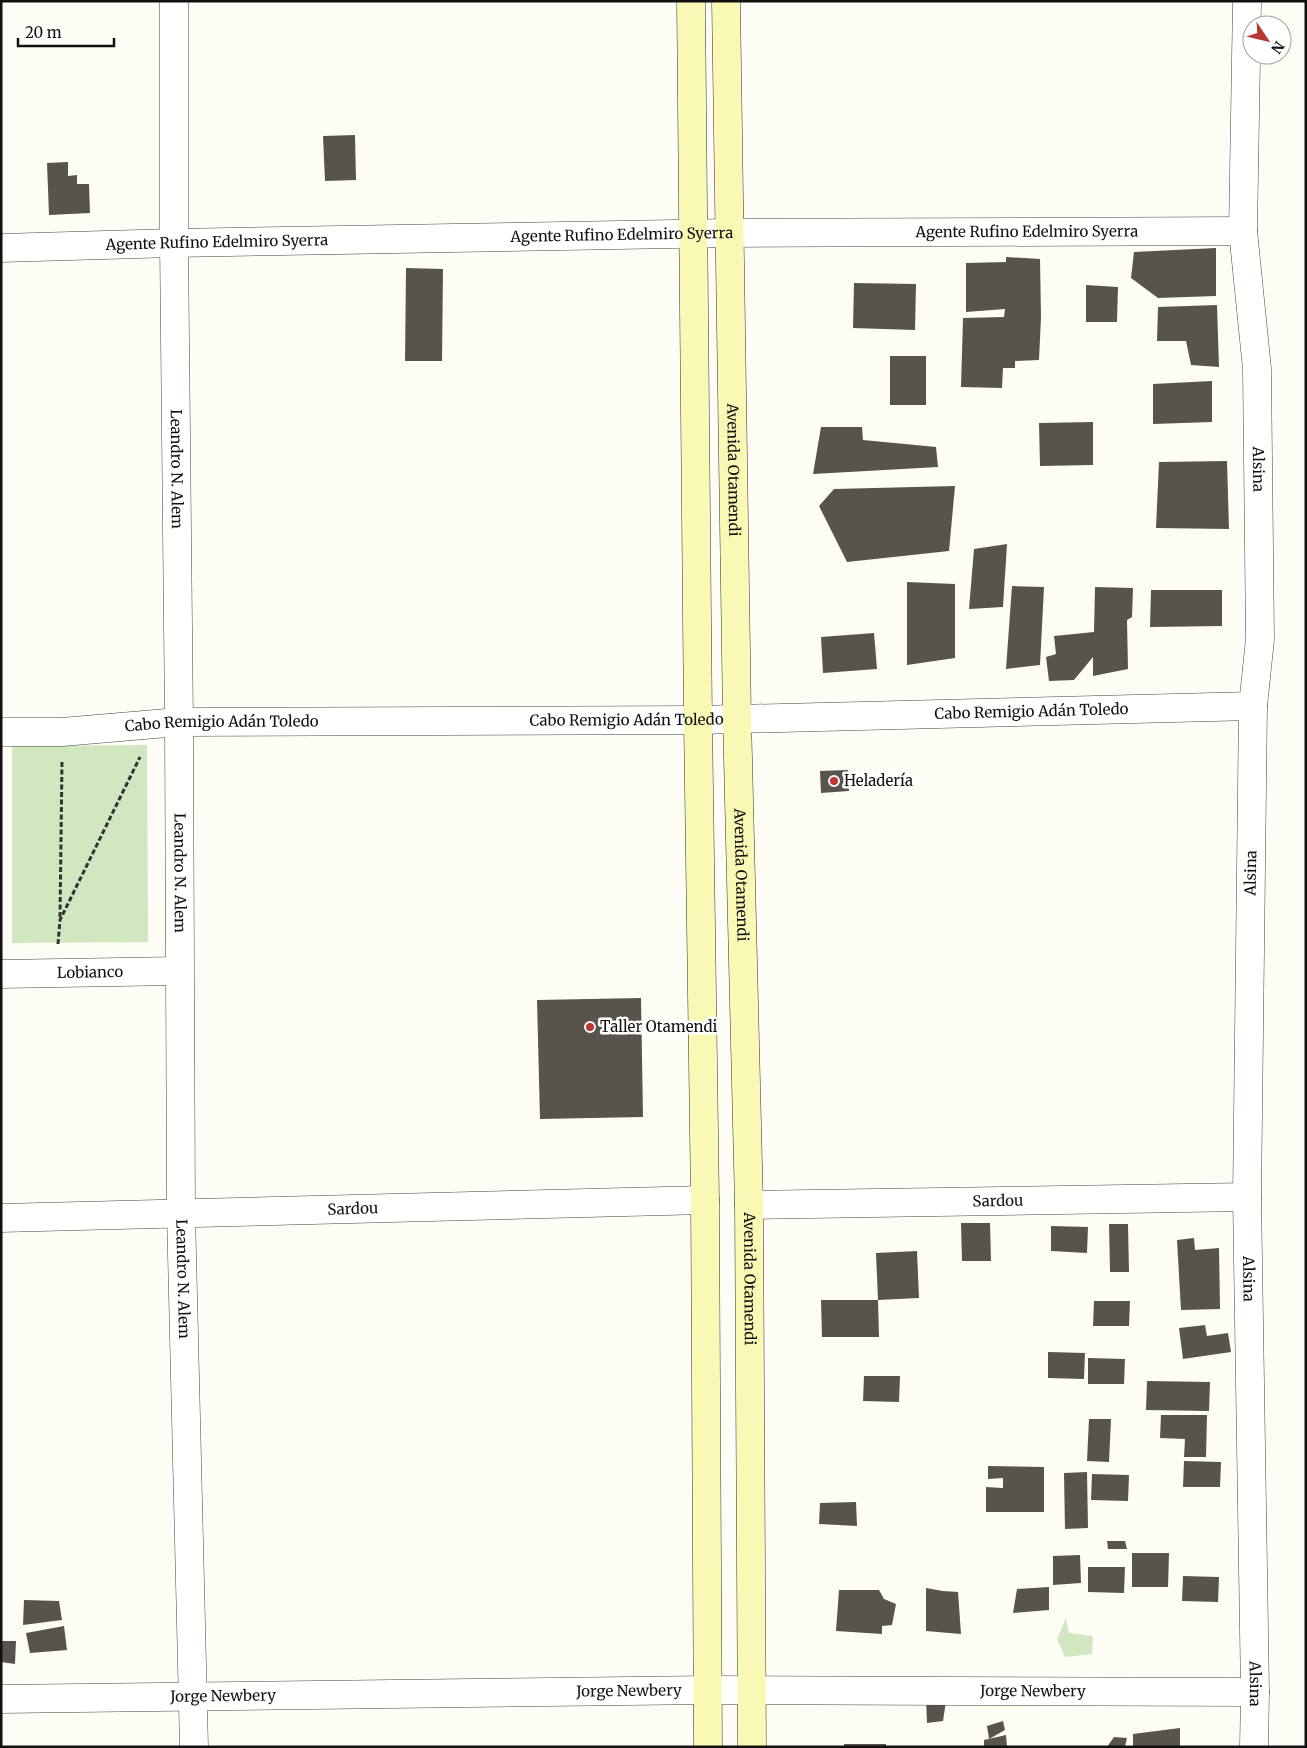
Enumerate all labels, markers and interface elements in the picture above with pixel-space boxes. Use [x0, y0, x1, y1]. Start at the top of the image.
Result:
scale bar [18, 15, 114, 47]
north arrow [1242, 15, 1292, 65]
text: 20 m [25, 23, 62, 42]
text: N [1267, 38, 1288, 57]
street label: Agente Rufino Edelmiro Syerra [914, 221, 1138, 241]
street label: Agente Rufino Edelmiro Syerra [509, 223, 733, 246]
street label: Agente Rufino Edelmiro Syerra [104, 230, 328, 254]
street label: Avenida Otamendi [723, 402, 744, 537]
street label: Leandro N. Alem [167, 409, 187, 529]
street label: Alsina [1249, 445, 1268, 492]
street label: Cabo Remigio Adán Toledo [934, 699, 1129, 723]
street label: Cabo Remigio Adán Toledo [529, 709, 724, 730]
street label: Cabo Remigio Adán Toledo [124, 711, 319, 736]
place label: Heladería [844, 771, 913, 790]
marker: Heladería [828, 775, 840, 787]
street label: Avenida Otamendi [730, 807, 753, 942]
street label: Leandro N. Alem [170, 813, 190, 933]
street label: Alsina [1241, 850, 1260, 897]
street label: Lobianco [57, 962, 123, 982]
place label: Taller Otamendi [600, 1017, 717, 1036]
marker: Taller Otamendi [584, 1021, 596, 1033]
street label: Sardou [972, 1191, 1024, 1210]
street label: Sardou [327, 1198, 379, 1219]
street label: Avenida Otamendi [740, 1211, 760, 1345]
street label: Leandro N. Alem [172, 1219, 194, 1339]
street label: Alsina [1239, 1255, 1259, 1302]
street label: Alsina [1245, 1660, 1265, 1707]
street label: Jorge Newbery [575, 1680, 682, 1701]
street label: Jorge Newbery [979, 1681, 1086, 1700]
street label: Jorge Newbery [169, 1685, 276, 1706]

